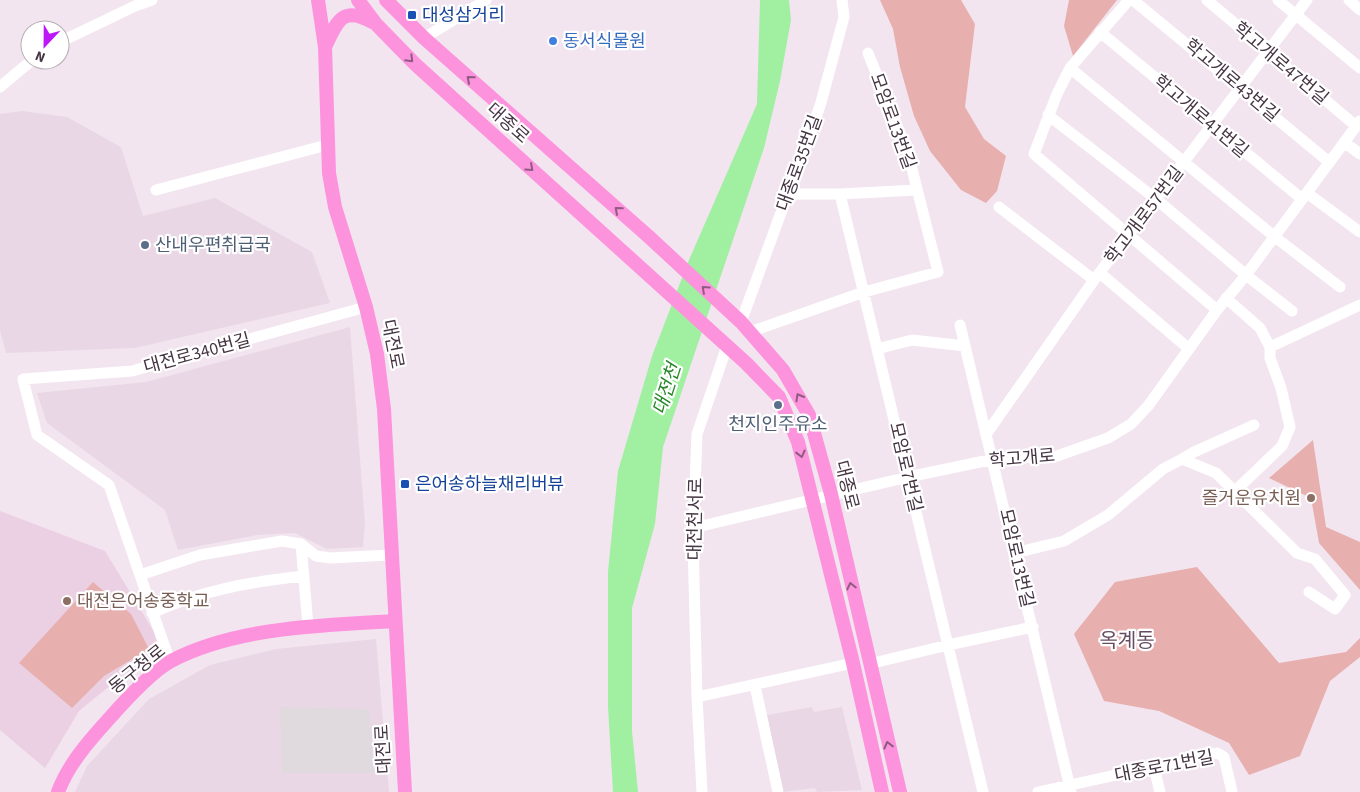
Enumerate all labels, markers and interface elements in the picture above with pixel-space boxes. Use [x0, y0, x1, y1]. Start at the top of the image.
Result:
place label: 대성삼거리 [422, 3, 505, 28]
marker: 대성삼거리 [406, 9, 418, 21]
street label: 학고개로47번길 [1228, 16, 1334, 111]
north arrow [20, 20, 70, 70]
place label: 동서식물원 [563, 29, 646, 54]
street label: 학고개로43번길 [1179, 33, 1285, 128]
marker: 동서식물원 [547, 35, 559, 47]
text: N [32, 45, 49, 67]
one-way arrow [404, 53, 413, 62]
street label: 학고개로41번길 [1148, 69, 1254, 164]
street label: 모암로13번길 [864, 70, 921, 173]
one-way arrow [467, 76, 476, 85]
street label: 대종로 [481, 97, 534, 149]
street label: 대종로35번길 [771, 112, 828, 215]
street label: 학고개로57번길 [1099, 161, 1190, 270]
one-way arrow [524, 162, 533, 171]
one-way arrow [615, 206, 624, 215]
place label: 산내우편취급국 [155, 233, 271, 258]
marker: 산내우편취급국 [139, 239, 151, 251]
one-way arrow [702, 286, 711, 295]
street label: 대전로 [375, 317, 410, 371]
street label: 대전로340번길 [141, 327, 253, 380]
water label: 대전천 [646, 359, 689, 419]
one-way arrow [795, 393, 805, 402]
marker: 천지인주유소 [772, 399, 784, 411]
place label: 천지인주유소 [728, 412, 828, 437]
street label: 모암로7번길 [883, 420, 928, 515]
street label: 학고개로 [988, 443, 1056, 474]
one-way arrow [795, 449, 806, 458]
street label: 대종로 [828, 458, 865, 512]
place label: 은어송하늘채리버뷰 [415, 472, 564, 497]
street label: 대전천서로 [682, 477, 709, 561]
marker: 은어송하늘채리버뷰 [399, 478, 411, 490]
place label: 즐거운유치원 [1202, 486, 1301, 511]
marker: 즐거운유치원 [1305, 492, 1317, 504]
street label: 모암로13번길 [993, 506, 1040, 610]
one-way arrow [846, 582, 857, 591]
place label: 대전은어송중학교 [77, 589, 209, 614]
marker: 대전은어송중학교 [61, 595, 73, 607]
district label: 옥계동 [1099, 627, 1155, 655]
street label: 동구청로 [104, 639, 171, 700]
street label: 대전로 [370, 724, 397, 774]
one-way arrow [883, 740, 894, 749]
street label: 대종로71번길 [1112, 745, 1216, 788]

